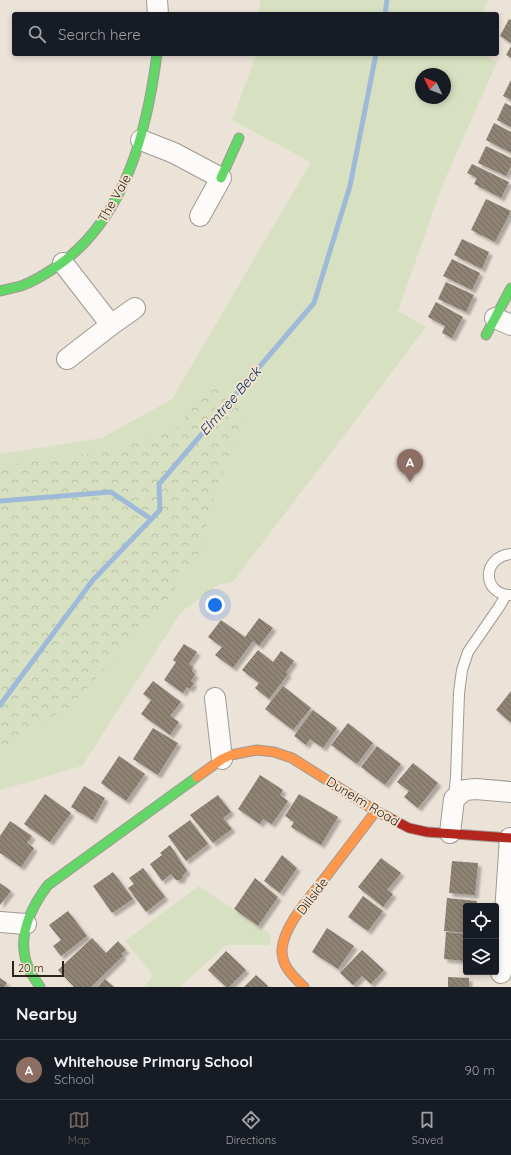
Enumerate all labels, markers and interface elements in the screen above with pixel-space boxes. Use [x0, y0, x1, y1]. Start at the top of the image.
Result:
search box [12, 12, 499, 56]
icon: search [26, 23, 48, 45]
text: Search here [58, 25, 141, 44]
north arrow [415, 68, 451, 104]
street label: The Vale [94, 171, 134, 225]
water label: Elmtree Beck [195, 362, 266, 439]
pin: A [397, 449, 423, 482]
your location [205, 595, 225, 615]
street label: Dunelm Road [324, 773, 402, 829]
street label: Dillside [293, 874, 331, 918]
map controls [463, 903, 499, 975]
button: locate [463, 903, 499, 939]
button: layers [463, 939, 499, 975]
scale bar [12, 959, 64, 978]
text: 20 m [18, 961, 44, 975]
text: Nearby [16, 1003, 77, 1024]
text: Whitehouse Primary School [54, 1052, 253, 1071]
text: A [25, 1062, 33, 1078]
text: 90 m [465, 1062, 495, 1078]
text: School [54, 1071, 94, 1087]
tab: Map [68, 1109, 90, 1147]
tab: Directions [226, 1109, 276, 1147]
tab: Saved [412, 1109, 443, 1147]

